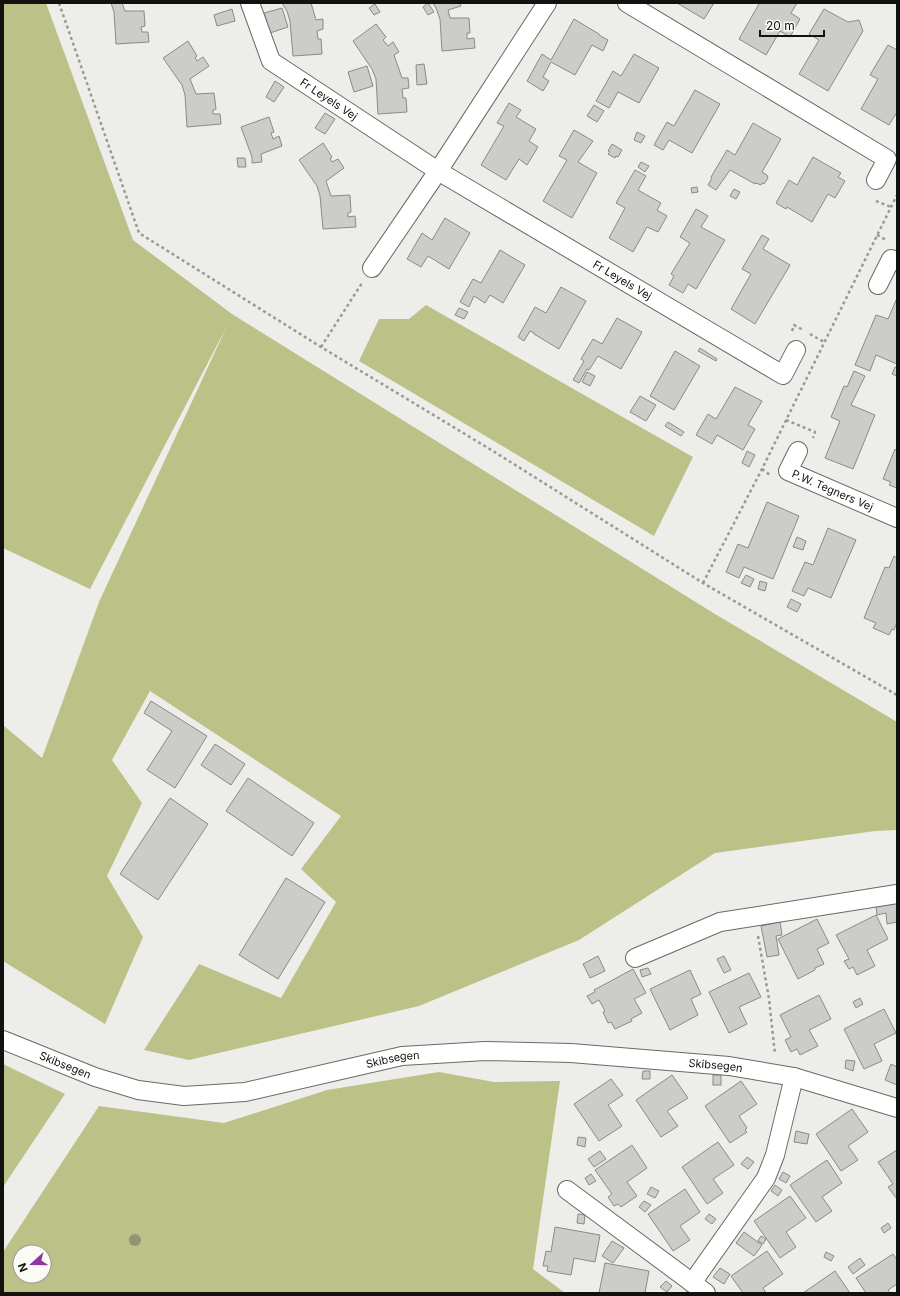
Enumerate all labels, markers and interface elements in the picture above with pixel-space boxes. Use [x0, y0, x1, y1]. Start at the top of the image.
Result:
scale bar [760, 12, 824, 38]
text: 20 m [766, 18, 795, 33]
street label: Fr Leyels Vej [297, 75, 360, 123]
street label: Fr Leyels Vej [591, 257, 654, 303]
street label: P.W. Tegners Vej [790, 467, 876, 514]
street label: Skibsegen [37, 1048, 93, 1082]
street label: Skibsegen [364, 1048, 420, 1071]
street label: Skibsegen [688, 1056, 744, 1075]
north arrow [12, 1244, 52, 1284]
text: N [15, 1261, 31, 1274]

